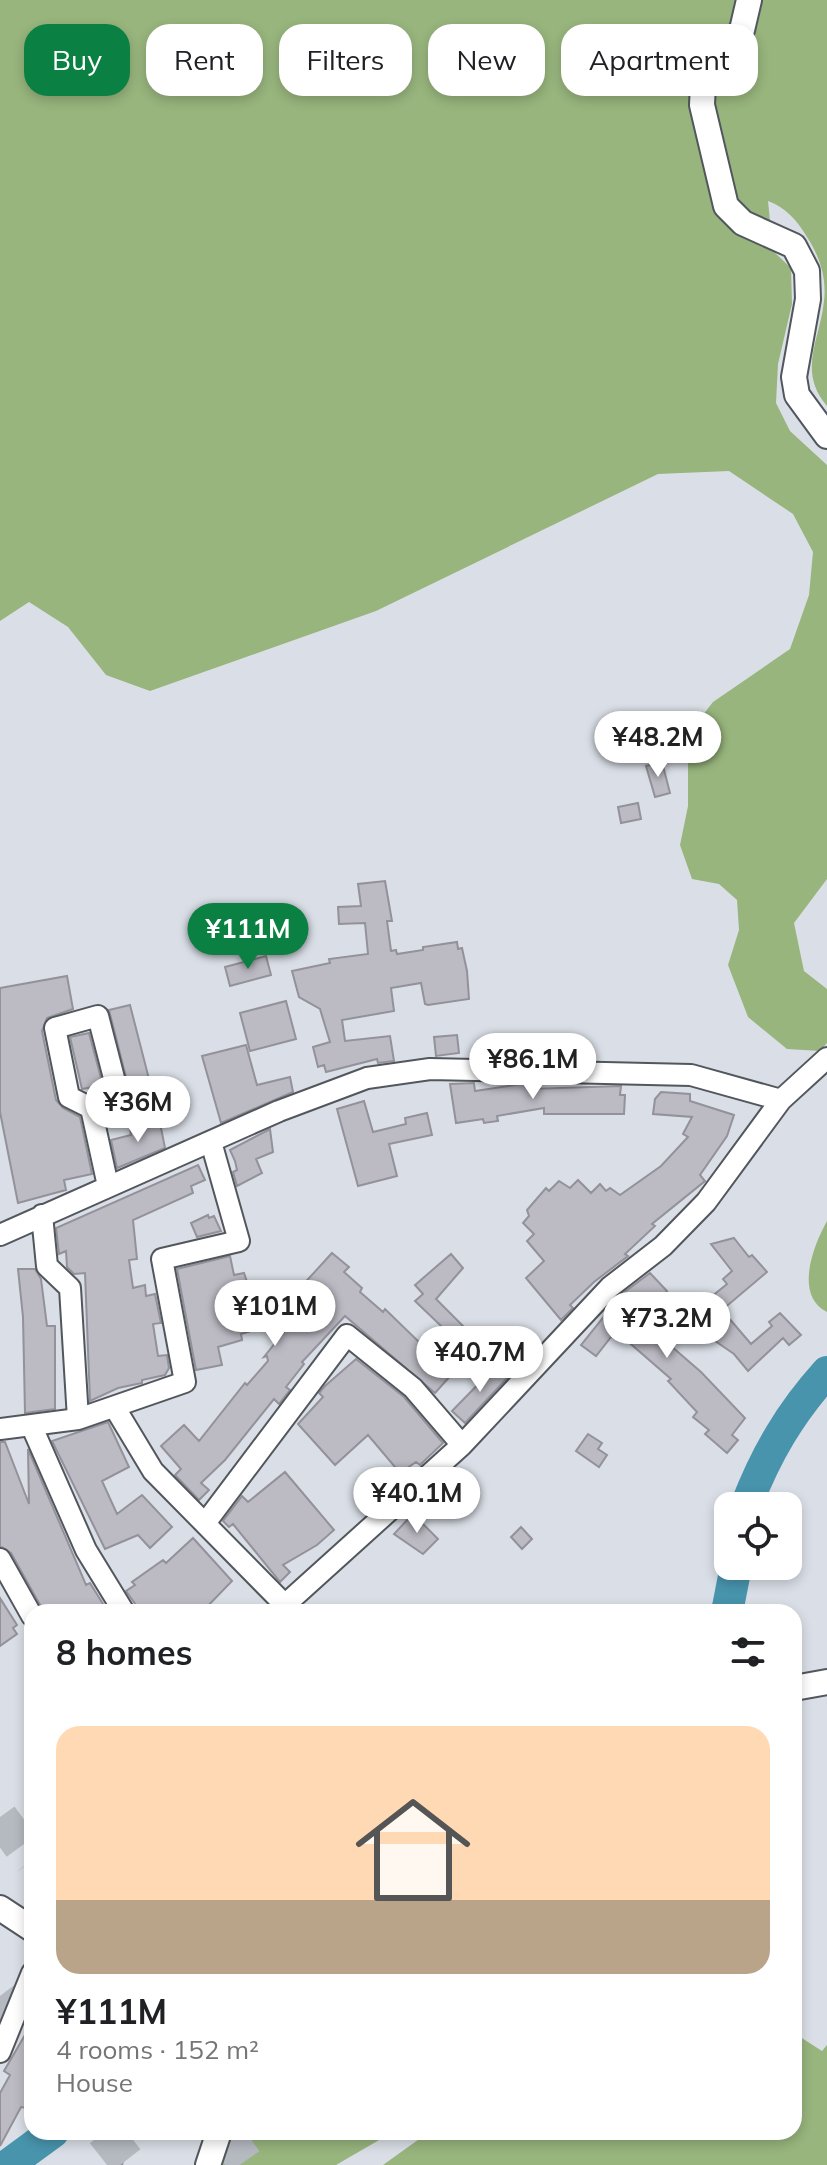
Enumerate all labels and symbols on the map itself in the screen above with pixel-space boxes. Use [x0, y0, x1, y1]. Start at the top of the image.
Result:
pin: ¥48.2M [593, 711, 723, 779]
pin: ¥111M [192, 903, 304, 971]
pin: ¥86.1M [468, 1033, 598, 1101]
pin: ¥36M [91, 1076, 185, 1144]
pin: ¥101M [219, 1280, 331, 1348]
pin: ¥73.2M [602, 1292, 732, 1360]
pin: ¥40.7M [415, 1326, 545, 1394]
pin: ¥40.1M [352, 1467, 482, 1535]

